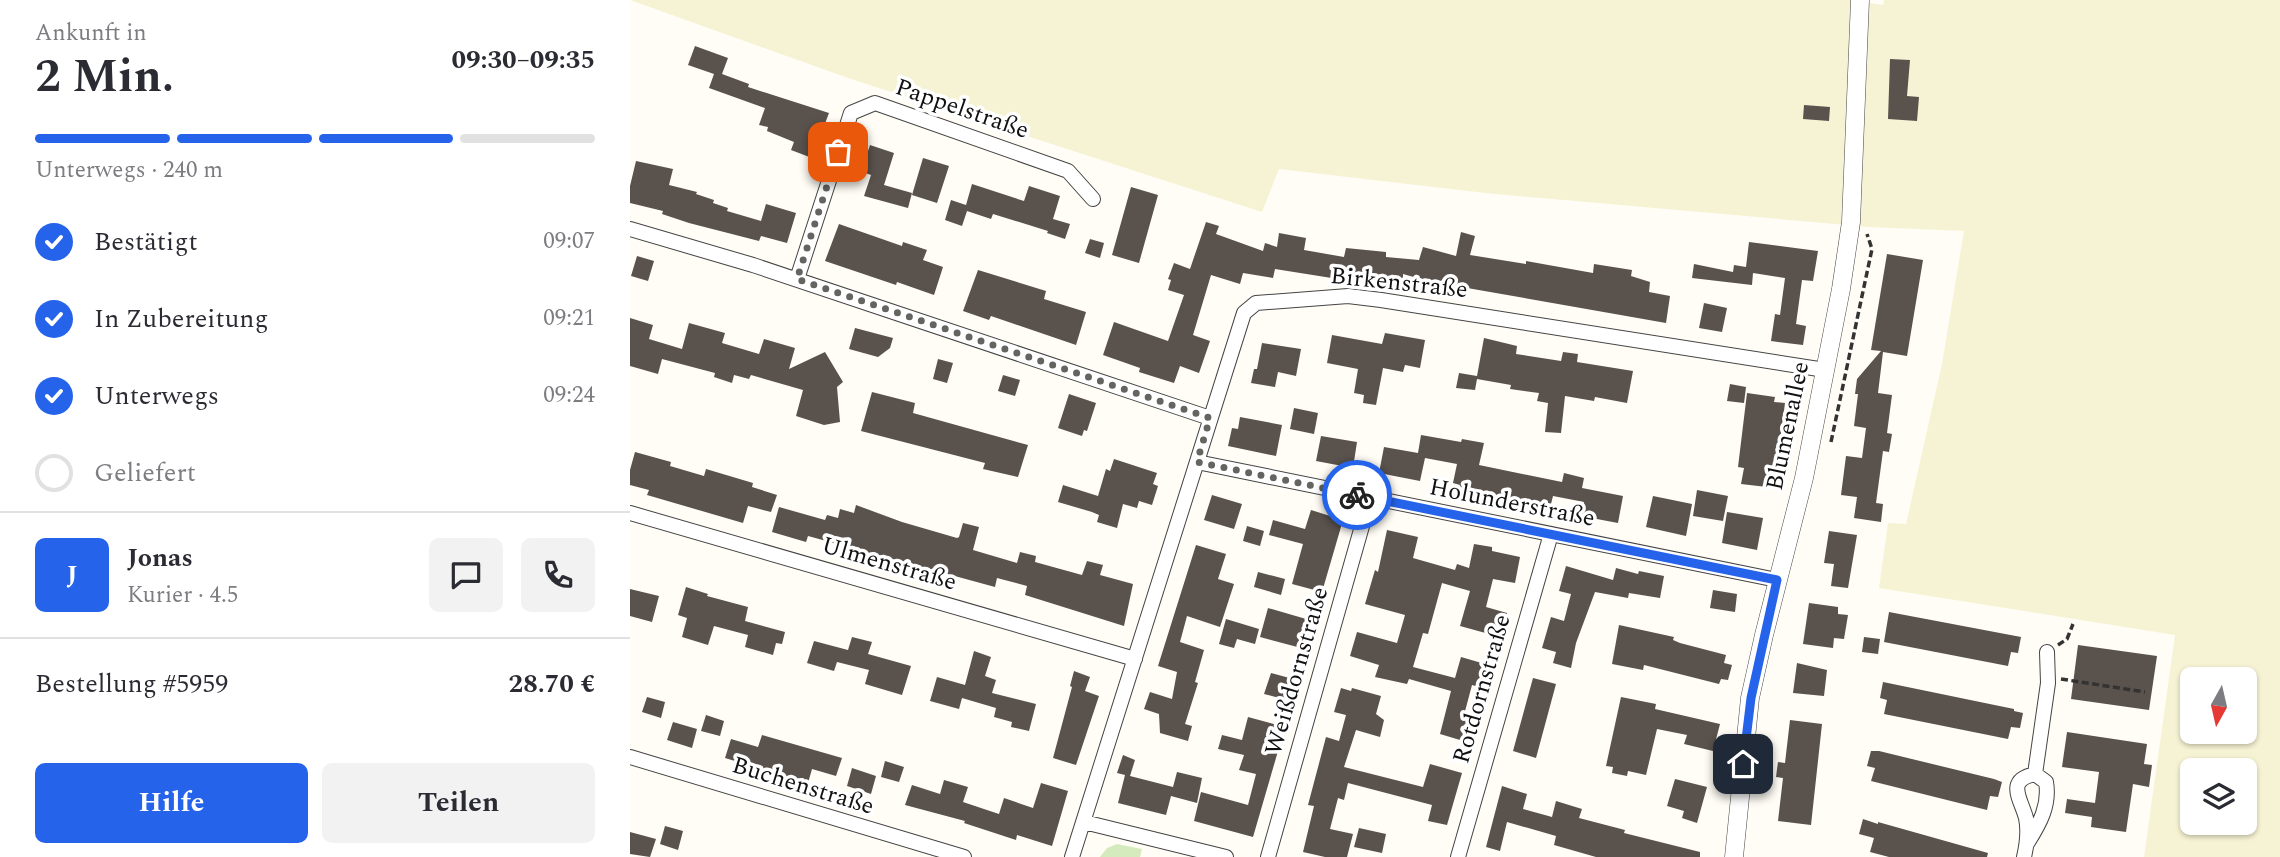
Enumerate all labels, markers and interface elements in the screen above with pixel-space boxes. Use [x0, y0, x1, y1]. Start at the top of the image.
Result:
text: Ankunft in [35, 16, 147, 51]
text: 09:30–09:35 [451, 40, 595, 80]
text: 2 Min. [35, 42, 174, 112]
street label: Pappelstraße [890, 69, 1034, 149]
pin [808, 122, 868, 182]
icon: bag [819, 133, 857, 171]
text: Unterwegs · 240 m [35, 153, 223, 188]
text: Bestätigt [94, 222, 198, 262]
icon: check [35, 223, 73, 261]
text: 09:07 [543, 224, 595, 259]
street label: Birkenstraße [1329, 258, 1469, 308]
text: In Zubereitung [94, 299, 268, 339]
icon: check [35, 300, 73, 338]
text: 09:21 [543, 301, 595, 336]
street label: Blumenallee [1757, 358, 1819, 494]
text: Unterwegs [94, 376, 219, 416]
icon: check [35, 377, 73, 415]
text: 09:24 [543, 378, 595, 413]
text: Geliefert [94, 453, 196, 493]
courier [1322, 460, 1392, 530]
street label: Holunderstraße [1426, 469, 1598, 537]
icon: bike [1338, 476, 1376, 514]
street label: Ulmenstraße [817, 528, 961, 600]
text: Jonas [127, 538, 193, 578]
button: chat [429, 538, 503, 612]
button: phone [521, 538, 595, 612]
text: J [66, 555, 78, 595]
text: Kurier · 4.5 [127, 578, 238, 613]
street label: Weißdornstraße [1256, 583, 1338, 759]
street label: Rotdornstraße [1444, 610, 1520, 768]
text: Bestellung #5959 [35, 664, 228, 704]
text: 28.70 € [509, 664, 595, 704]
north arrow [2180, 667, 2258, 744]
map controls [2180, 667, 2257, 835]
pin [1713, 734, 1773, 794]
icon: home [1724, 745, 1762, 783]
street label: Buchenstraße [728, 747, 878, 825]
button: layers [2180, 758, 2257, 835]
button: Hilfe [35, 763, 308, 843]
button: Teilen [322, 763, 595, 843]

